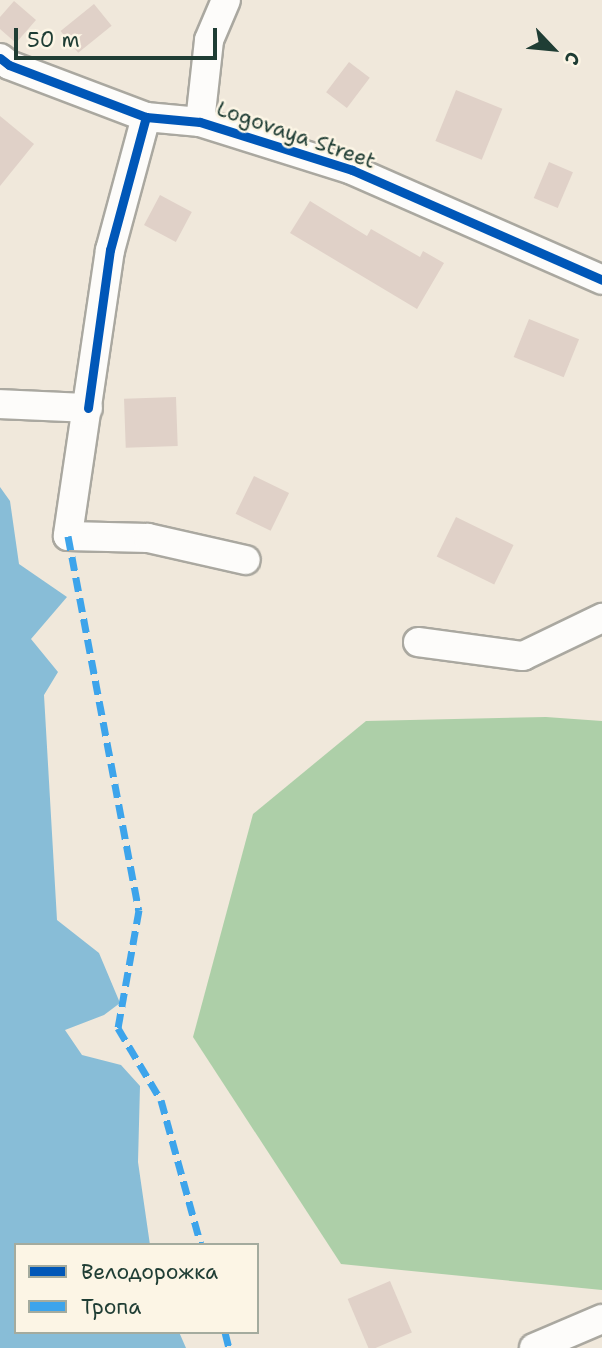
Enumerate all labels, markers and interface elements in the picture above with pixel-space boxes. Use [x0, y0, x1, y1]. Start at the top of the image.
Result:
scale bar [18, 14, 220, 58]
north arrow [518, 14, 588, 84]
text: 50 m [27, 26, 80, 54]
text: С [559, 48, 586, 69]
street label: Logovaya Street [213, 96, 379, 174]
legend [14, 1243, 259, 1334]
text: Велодорожка [81, 1258, 218, 1286]
text: Тропа [81, 1293, 141, 1321]

